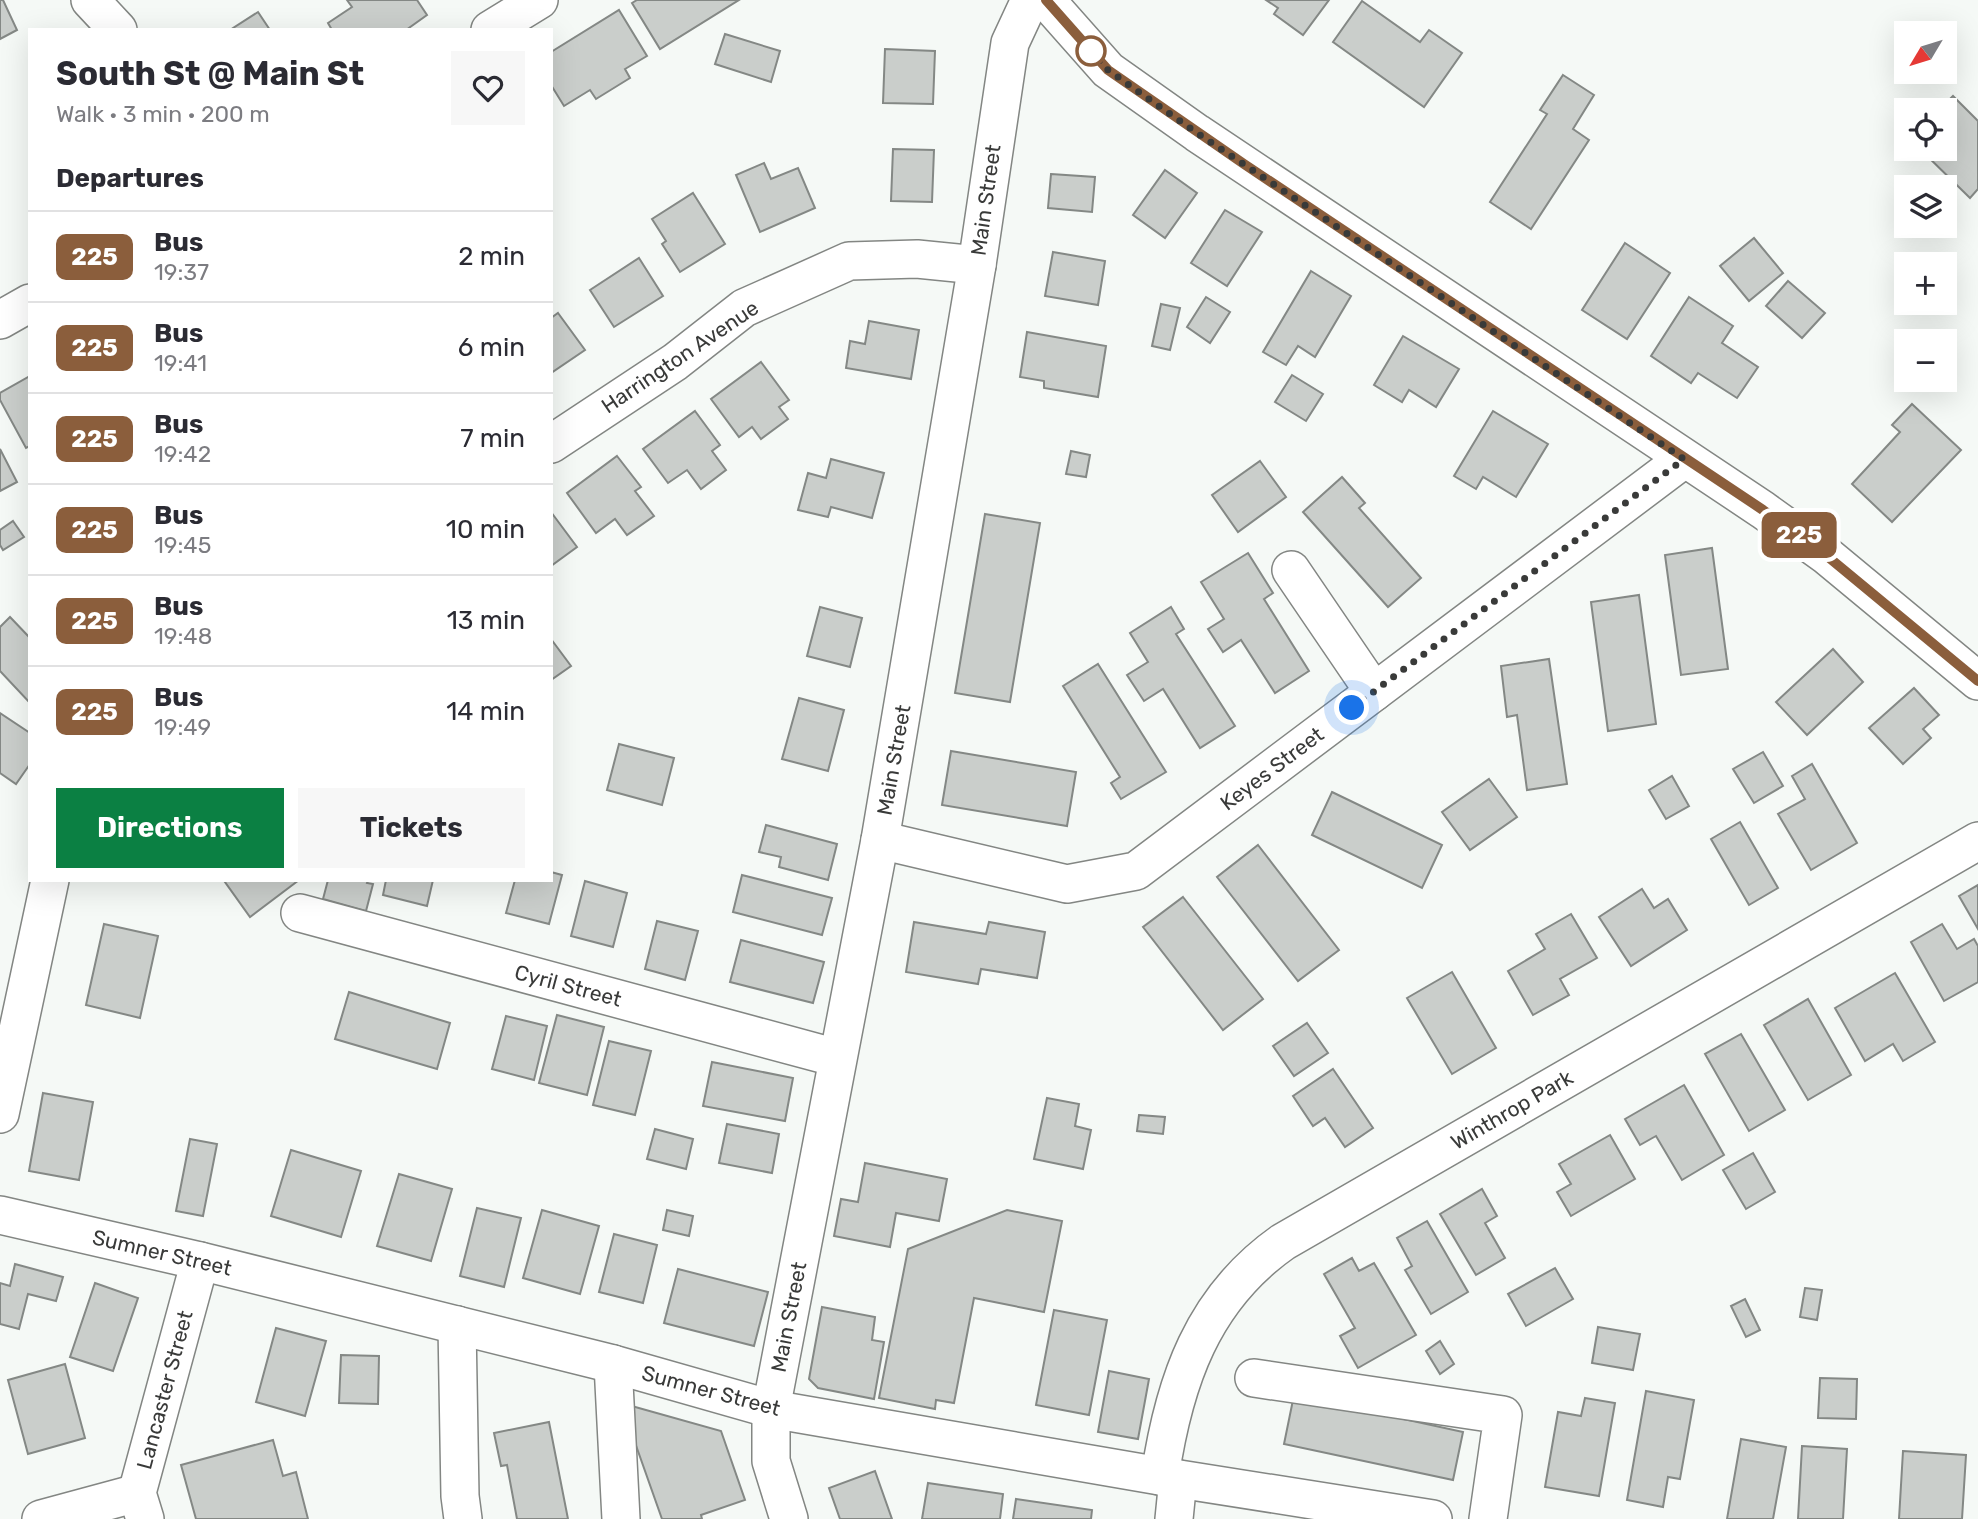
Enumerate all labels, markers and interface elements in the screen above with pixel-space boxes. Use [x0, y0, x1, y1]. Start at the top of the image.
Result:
north arrow [1894, 21, 1956, 84]
map controls [1894, 21, 1957, 392]
unlabelled marker [1076, 36, 1106, 66]
button: heart [451, 51, 525, 125]
text: South St @ Main St [56, 54, 364, 93]
button: locate [1894, 98, 1957, 161]
text: Walk · 3 min · 200 m [56, 100, 270, 128]
street label: Main Street [965, 143, 1006, 257]
text: Departures [56, 163, 204, 194]
button: layers [1894, 175, 1957, 238]
text: Bus [154, 227, 203, 258]
text: 2 min [458, 241, 525, 272]
text: 225 [71, 243, 118, 271]
button: + [1894, 252, 1957, 315]
text: 19:37 [154, 258, 209, 286]
street label: Harrington Avenue [596, 295, 763, 418]
text: Bus [154, 318, 203, 349]
button: − [1894, 329, 1957, 392]
text: 6 min [458, 332, 525, 363]
text: 225 [71, 334, 118, 362]
text: 19:41 [154, 349, 207, 377]
text: Bus [154, 409, 203, 440]
text: 7 min [460, 423, 525, 454]
text: 225 [71, 425, 118, 453]
text: 19:42 [154, 440, 211, 468]
text: Bus [154, 500, 203, 531]
line badge: 225 [1759, 512, 1839, 558]
text: 10 min [446, 514, 525, 545]
text: 225 [71, 516, 118, 544]
text: 225 [1776, 521, 1822, 549]
text: 19:45 [154, 531, 211, 559]
text: Bus [154, 591, 203, 622]
text: 13 min [447, 605, 525, 636]
text: 225 [71, 607, 118, 635]
text: 19:48 [154, 622, 212, 650]
text: Bus [154, 682, 203, 713]
your location [1334, 690, 1369, 725]
text: 14 min [446, 696, 525, 727]
text: 225 [71, 698, 118, 726]
street label: Main Street [871, 703, 916, 817]
text: 19:49 [154, 713, 211, 741]
street label: Keyes Street [1215, 722, 1328, 816]
button: Directions [56, 788, 284, 868]
button: Tickets [298, 788, 525, 868]
street label: Cyril Street [512, 959, 624, 1012]
street label: Winthrop Park [1446, 1064, 1577, 1155]
street label: Sumner Street [90, 1224, 234, 1281]
street label: Main Street [766, 1260, 811, 1374]
street label: Lancaster Street [131, 1308, 198, 1472]
street label: Sumner Street [639, 1360, 783, 1421]

